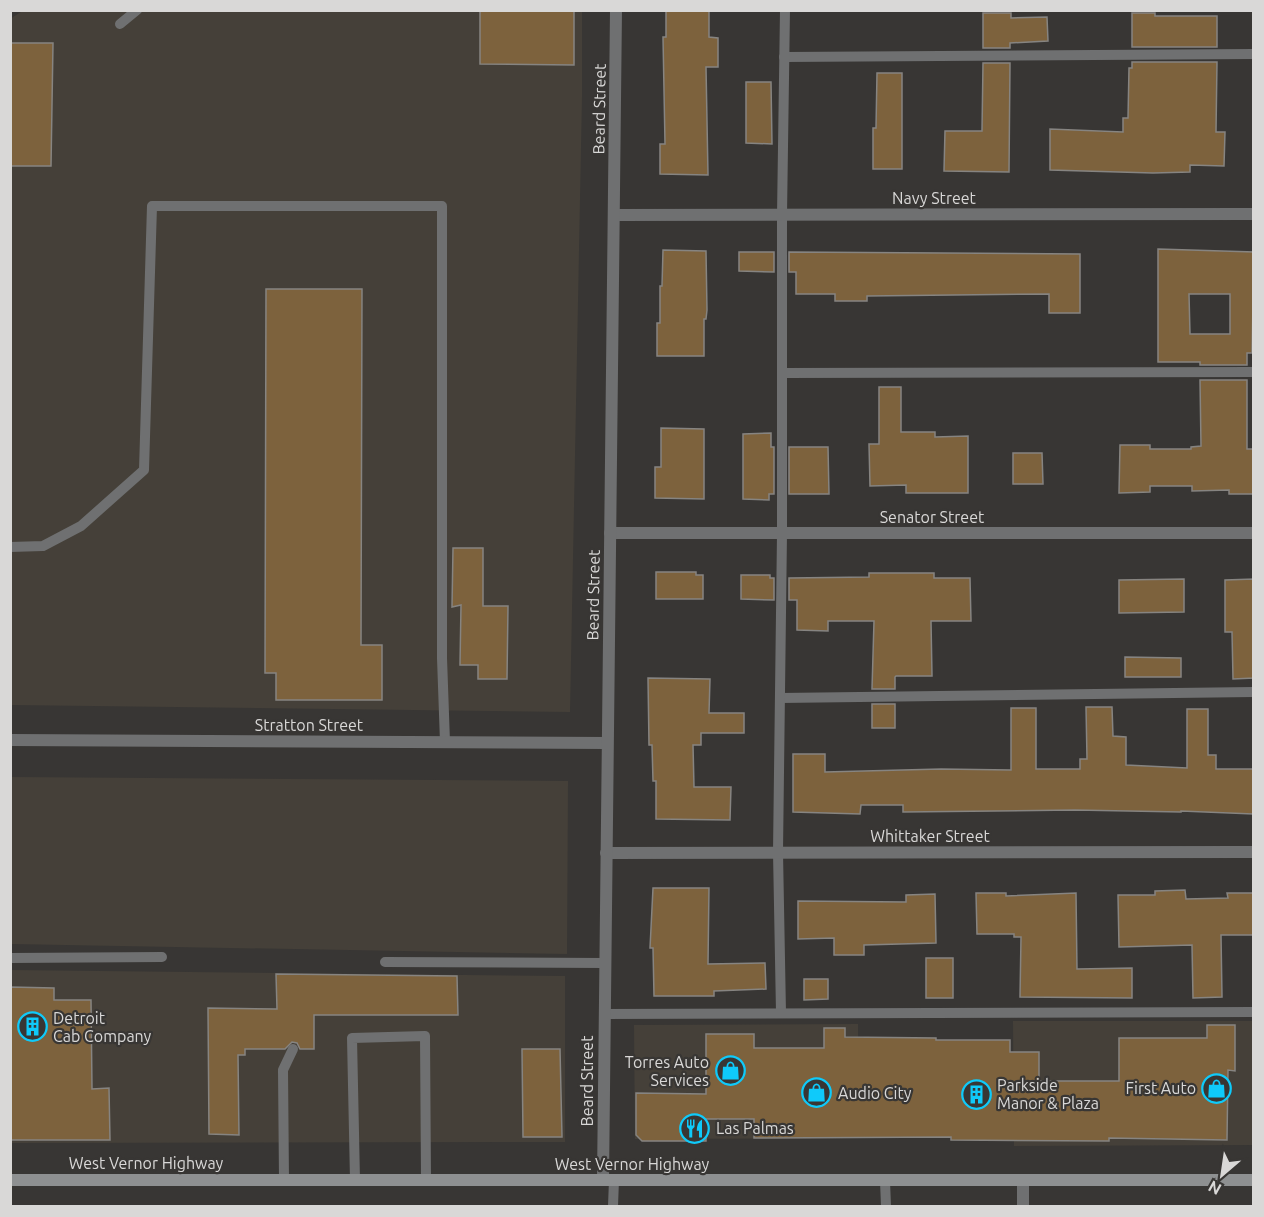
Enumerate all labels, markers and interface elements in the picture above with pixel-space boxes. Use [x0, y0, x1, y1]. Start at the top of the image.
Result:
street label: Beard Street [589, 63, 609, 155]
street label: Navy Street [892, 189, 977, 207]
street label: Senator Street [880, 508, 985, 526]
street label: Beard Street [583, 549, 603, 641]
street label: Stratton Street [255, 716, 364, 734]
street label: Whittaker Street [870, 827, 991, 845]
place label: Detroit Cab Company [53, 1009, 152, 1045]
building icon: Detroit Cab Company [16, 1011, 48, 1043]
street label: Beard Street [578, 1035, 596, 1126]
place label: Torres Auto Services [625, 1053, 709, 1089]
shop icon: Torres Auto Services [714, 1055, 746, 1087]
shop icon: First Auto [1201, 1072, 1233, 1104]
place label: Parkside Manor & Plaza [997, 1076, 1099, 1112]
shop icon: Audio City [801, 1077, 833, 1109]
building icon: Parkside Manor & Plaza [960, 1078, 992, 1110]
place label: First Auto [1126, 1079, 1196, 1097]
place label: Audio City [838, 1084, 912, 1102]
restaurant icon: Las Palmas [679, 1112, 711, 1144]
place label: Las Palmas [716, 1119, 794, 1137]
north arrow [1192, 1145, 1252, 1205]
street label: West Vernor Highway [69, 1154, 224, 1172]
street label: West Vernor Highway [555, 1155, 710, 1173]
text: N [1205, 1177, 1224, 1199]

